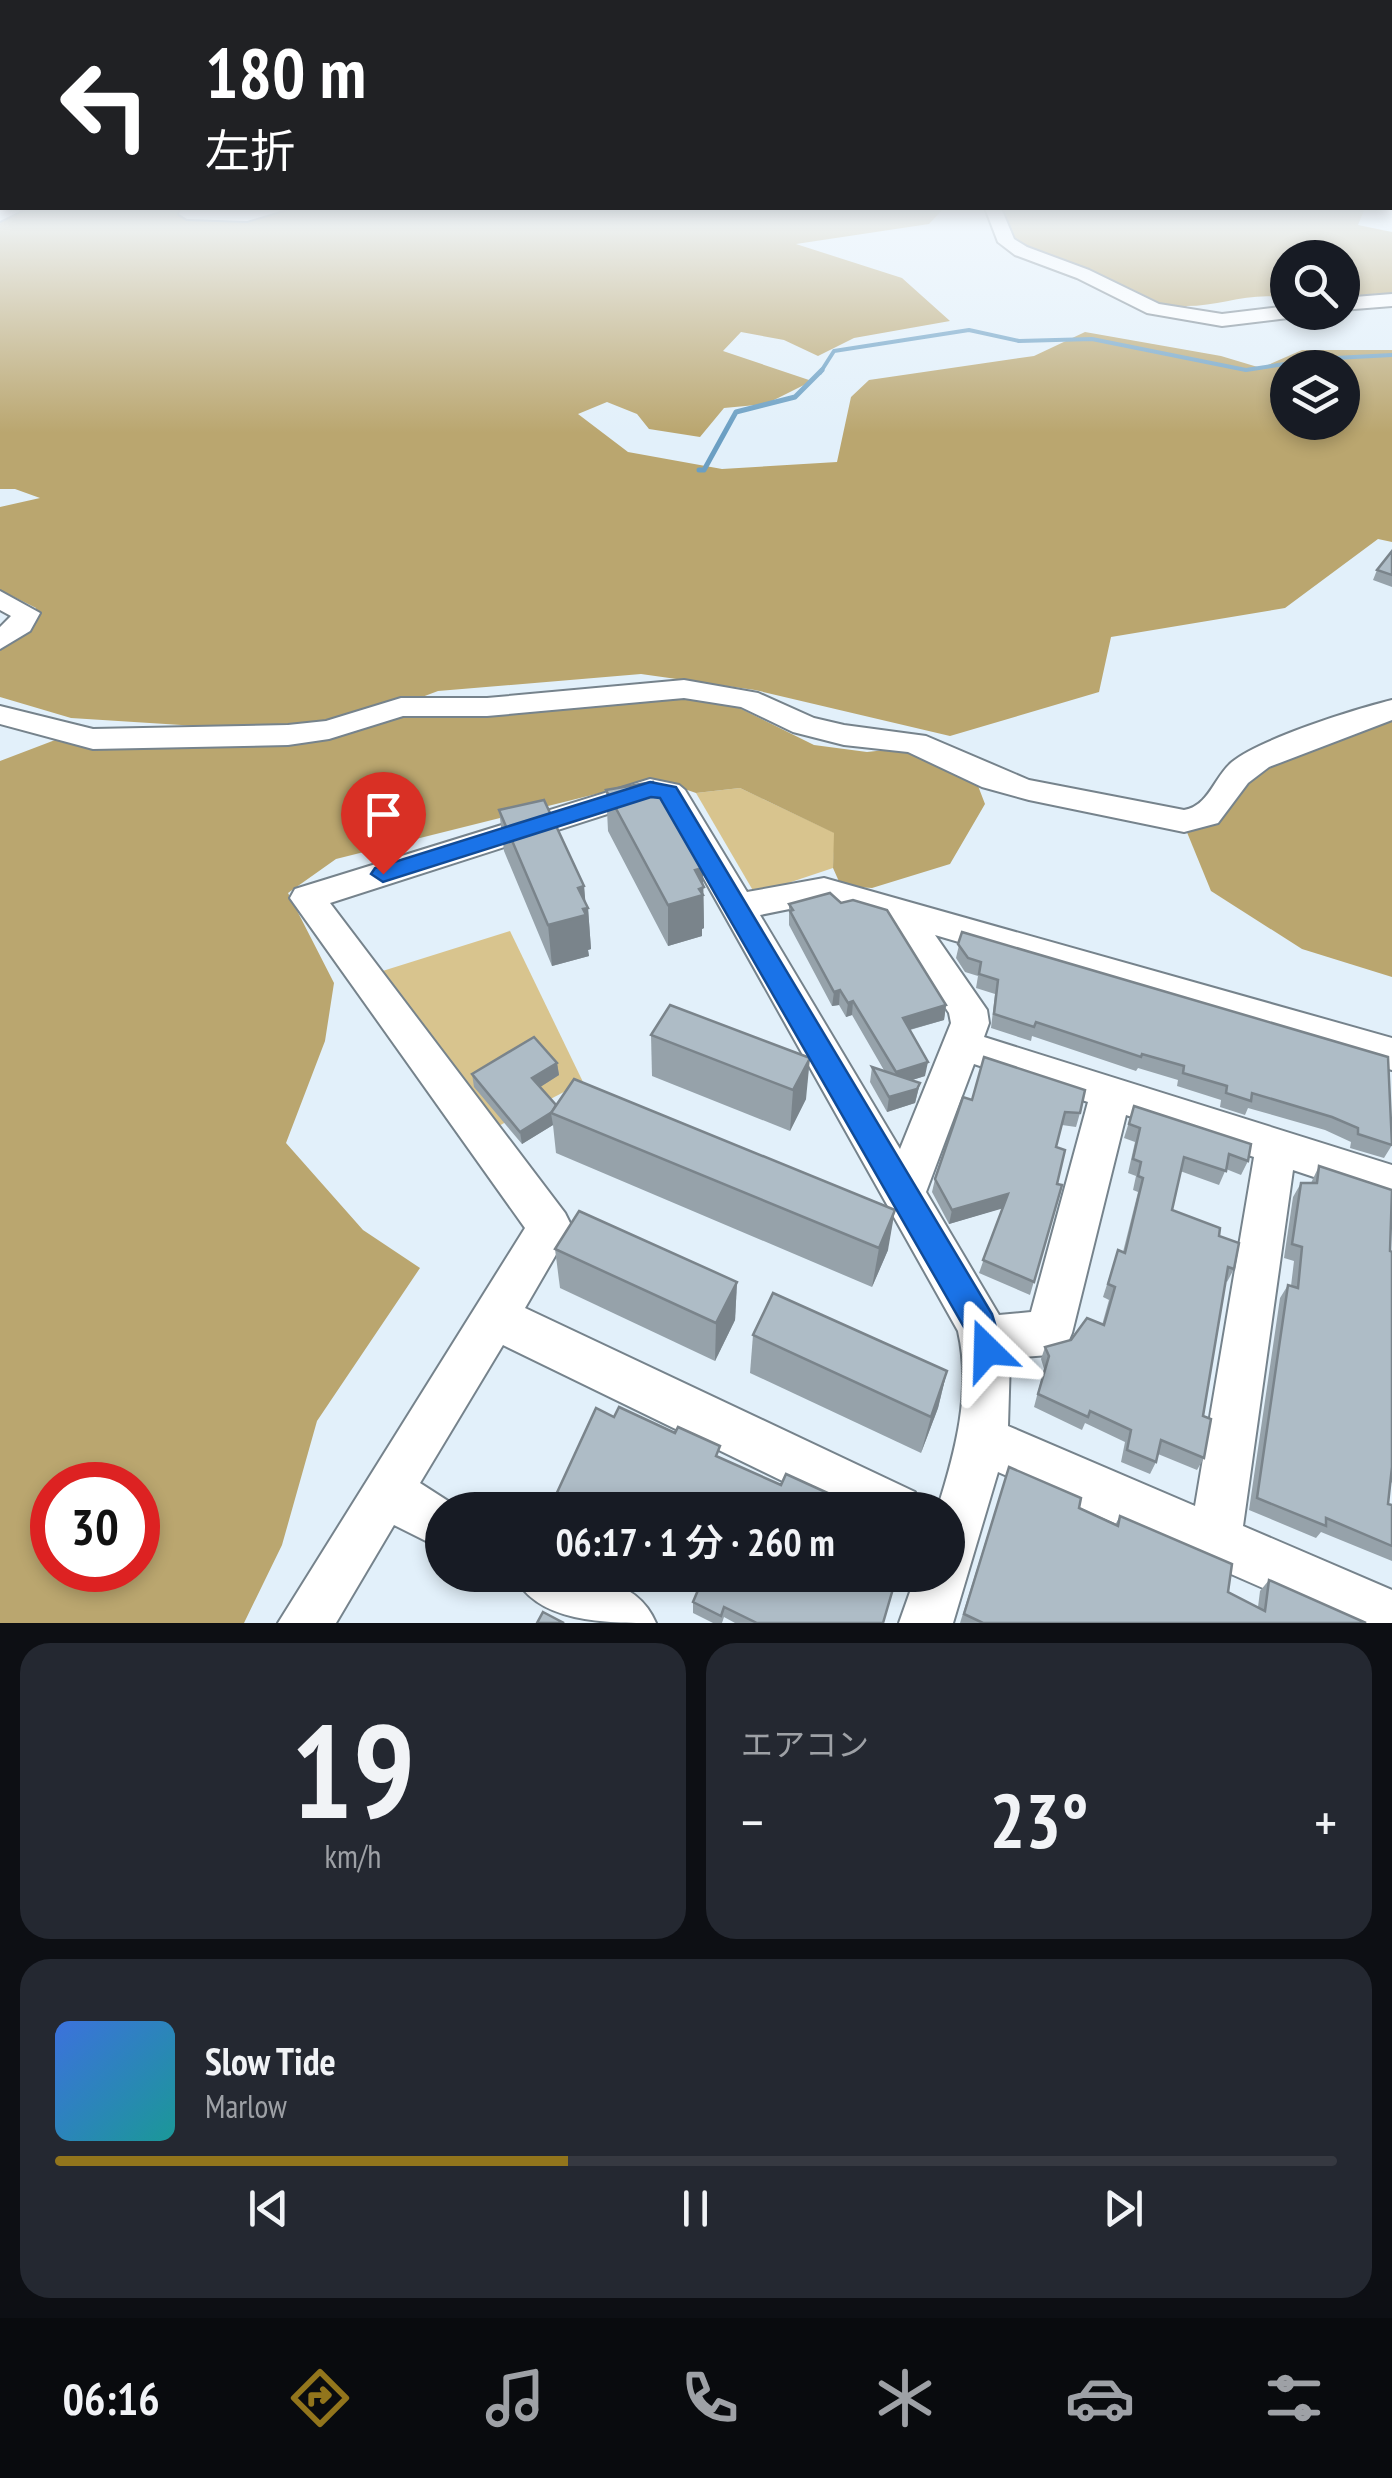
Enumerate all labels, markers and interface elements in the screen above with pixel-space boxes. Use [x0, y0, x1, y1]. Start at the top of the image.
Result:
text: 180 m [205, 27, 366, 117]
icon: left [40, 40, 170, 170]
text: 左折 [205, 121, 295, 179]
map controls [1270, 240, 1360, 440]
button: search [1270, 240, 1360, 330]
button: layers [1270, 350, 1360, 440]
pin [341, 772, 426, 875]
icon: arrive [356, 787, 411, 842]
position arrow [935, 1298, 1039, 1402]
speed limit sign: 30 [30, 1462, 160, 1592]
text: 06:17 · 1 分 · 260 m [555, 1517, 835, 1566]
text: 19 [291, 1686, 415, 1854]
text: エアコン [741, 1723, 869, 1765]
text: 23° [989, 1772, 1089, 1869]
text: − [741, 1786, 764, 1857]
text: + [1314, 1786, 1337, 1857]
text: km/h [325, 1835, 381, 1877]
text: Slow Tide [205, 2036, 336, 2085]
text: Marlow [205, 2085, 287, 2127]
icon: previous [241, 2181, 296, 2236]
icon: pause [668, 2181, 723, 2236]
icon: next [1096, 2181, 1151, 2236]
icon: directions [285, 2363, 355, 2433]
icon: music [480, 2363, 550, 2433]
icon: phone [675, 2363, 745, 2433]
icon: climate [870, 2363, 940, 2433]
icon: car [1065, 2363, 1135, 2433]
icon: filters [1259, 2363, 1329, 2433]
text: 06:16 [62, 2369, 160, 2427]

